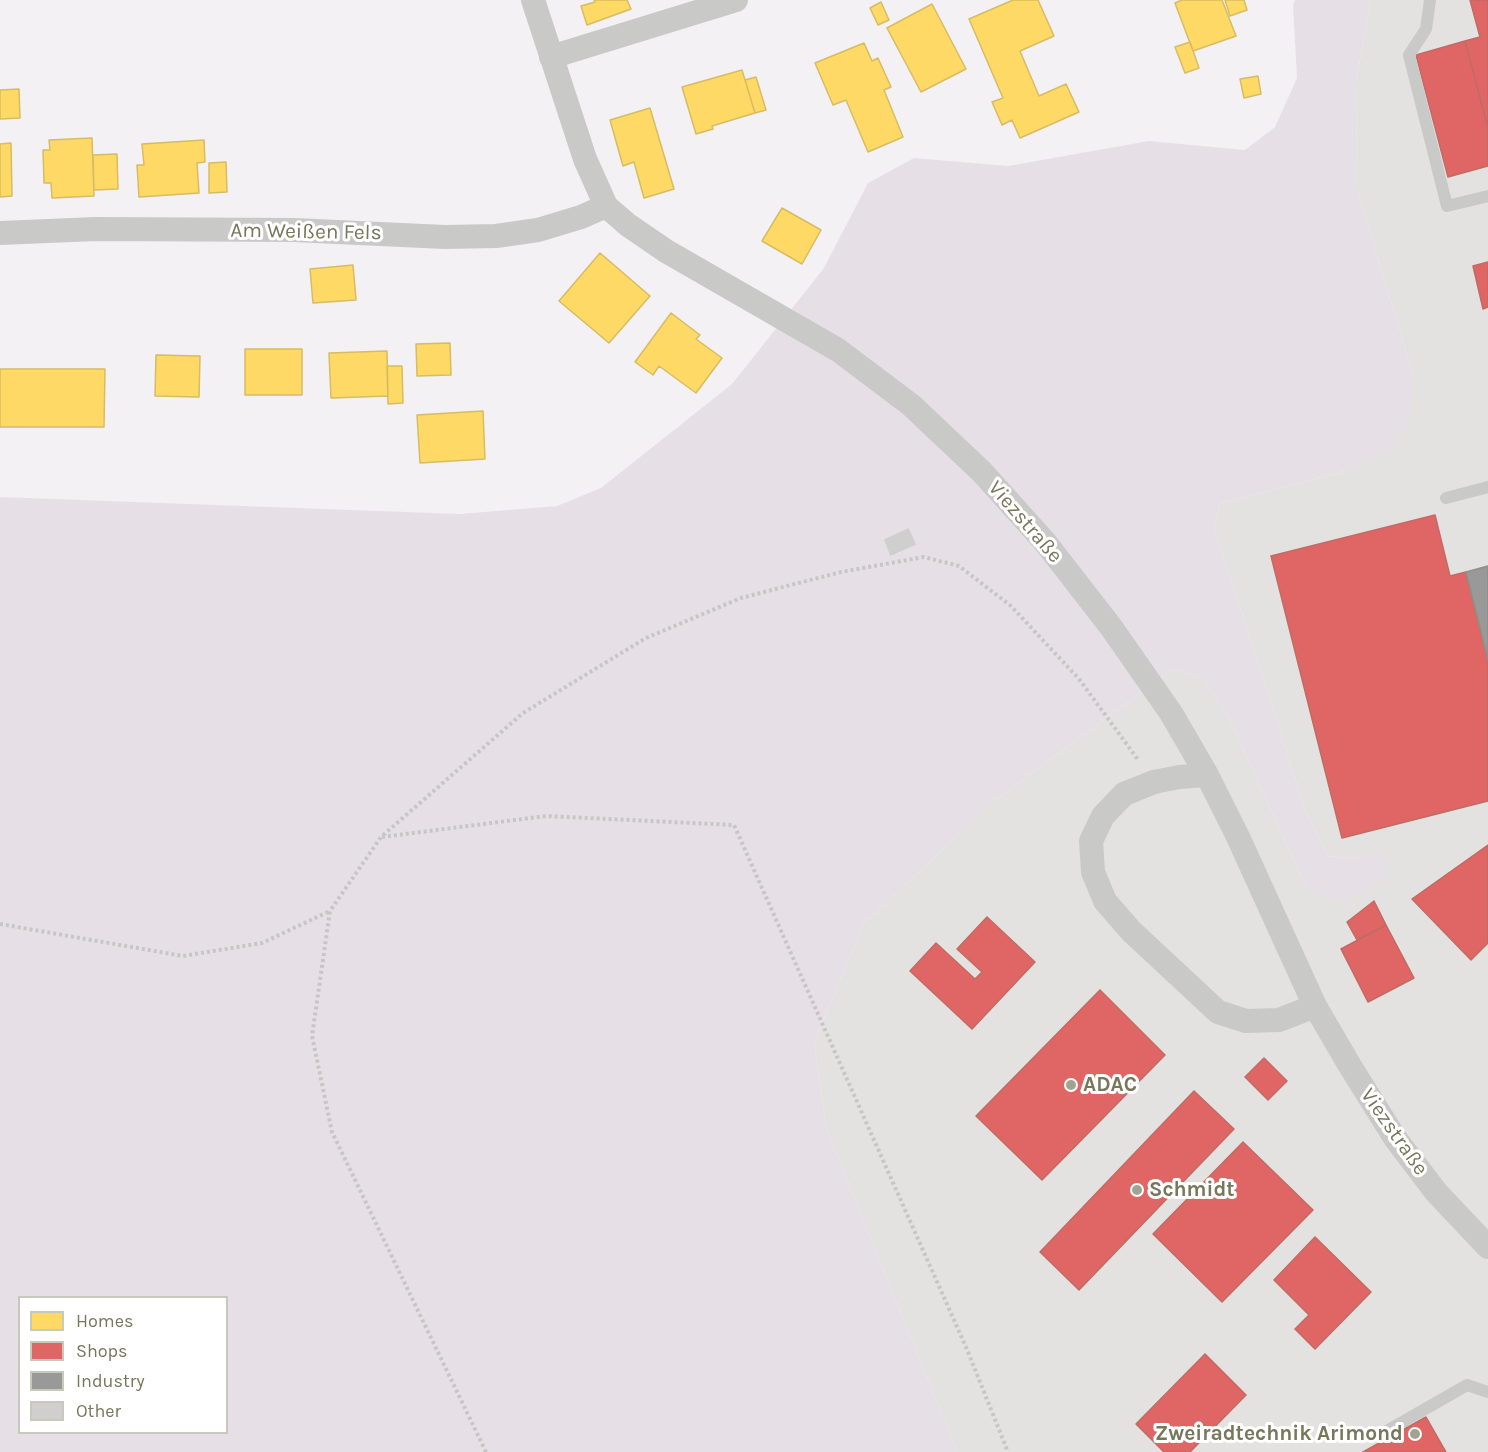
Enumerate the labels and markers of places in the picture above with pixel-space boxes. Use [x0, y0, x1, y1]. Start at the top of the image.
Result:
place label: ADAC [1083, 1072, 1137, 1098]
marker: ADAC [1064, 1078, 1078, 1092]
place label: Schmidt [1149, 1177, 1235, 1203]
marker: Schmidt [1130, 1183, 1144, 1197]
place label: Zweiradtechnik Arimond [1155, 1421, 1403, 1447]
marker: Zweiradtechnik Arimond [1408, 1427, 1422, 1441]

